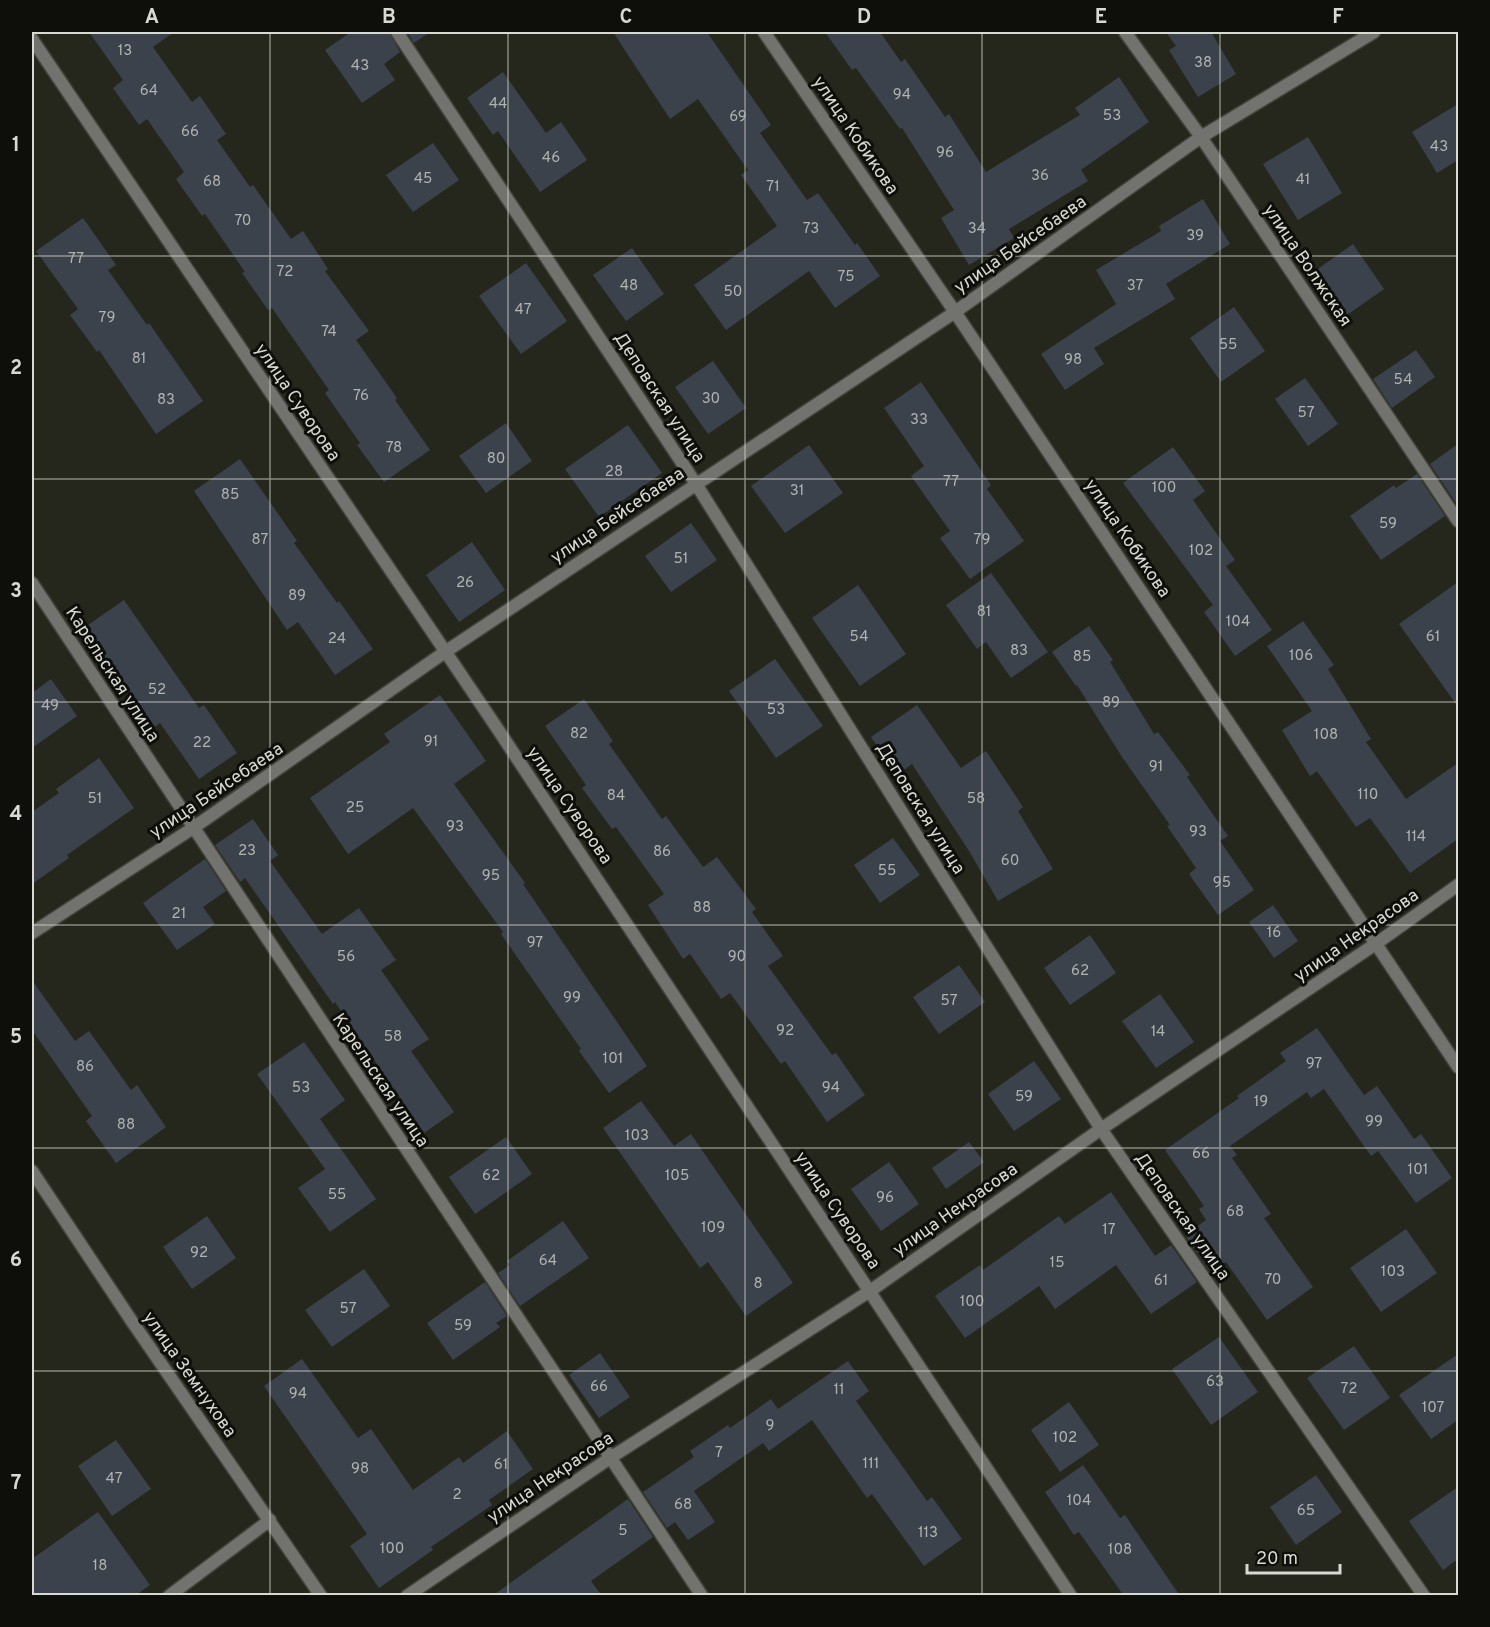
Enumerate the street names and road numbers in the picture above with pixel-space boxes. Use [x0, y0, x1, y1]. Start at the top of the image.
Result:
street label: улица Кобикова [807, 72, 903, 200]
street label: улица Бейсебаева [950, 191, 1092, 300]
street label: улица Волжская [1257, 200, 1356, 332]
street label: Деповская улица [608, 328, 710, 467]
street label: улица Суворова [249, 339, 345, 466]
street label: улица Бейсебаева [547, 463, 689, 570]
street label: улица Кобикова [1079, 475, 1175, 603]
street label: Карельская улица [59, 603, 164, 747]
street label: улица Бейсебаева [146, 738, 288, 845]
street label: Деповская улица [870, 739, 970, 879]
street label: улица Суворова [521, 742, 617, 869]
street label: улица Некрасова [1290, 885, 1424, 988]
street label: Карельская улица [326, 1009, 433, 1152]
street label: улица Суворова [789, 1147, 885, 1274]
street label: Деповская улица [1129, 1148, 1235, 1285]
street label: улица Некрасова [889, 1159, 1023, 1262]
street label: улица Земнухова [137, 1307, 241, 1442]
street label: улица Некрасова [483, 1427, 618, 1529]

